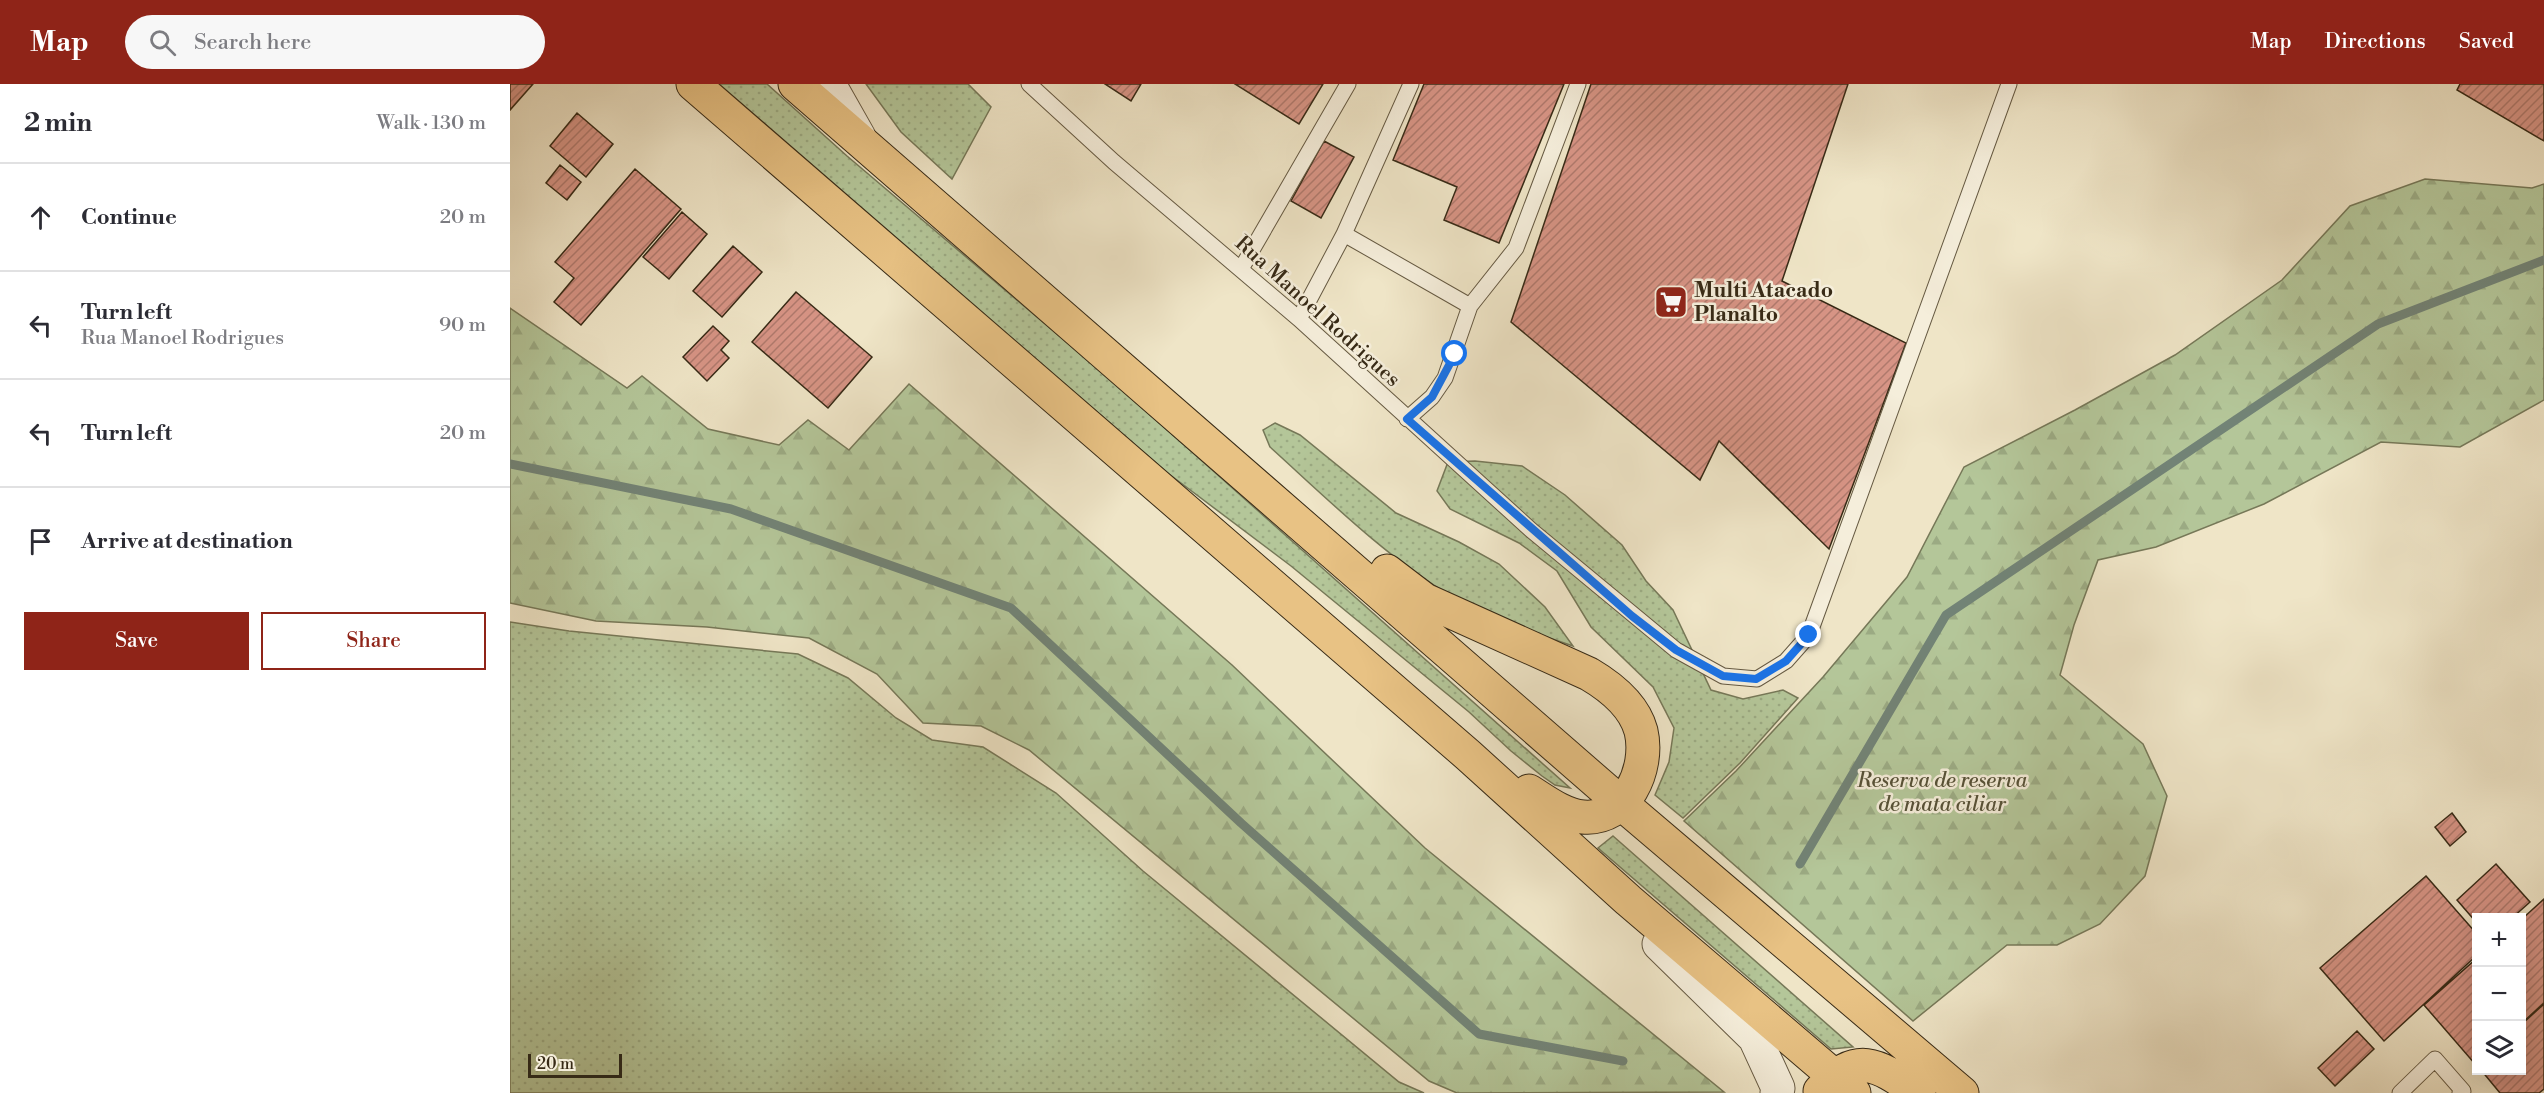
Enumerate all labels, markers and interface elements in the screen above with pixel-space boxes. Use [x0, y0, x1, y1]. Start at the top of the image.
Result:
search box [125, 15, 545, 69]
text: Map [30, 25, 89, 60]
icon: search [146, 26, 179, 59]
text: Search here [194, 29, 311, 56]
text: Map [2250, 29, 2292, 55]
text: Directions [2325, 29, 2426, 55]
text: Saved [2459, 29, 2514, 55]
text: 2 min [24, 107, 92, 139]
text: Walk · 130 m [377, 111, 486, 136]
icon: ahead [24, 201, 57, 234]
text: Continue [81, 204, 177, 231]
text: 20 m [440, 205, 486, 230]
street label: Rua Manoel Rodrigues [1229, 231, 1405, 393]
place label: Multi Atacado Planalto [1694, 278, 1833, 328]
supermarket icon: Multi Atacado Planalto [1653, 284, 1689, 320]
text: Turn left [81, 299, 172, 326]
icon: left [24, 309, 57, 342]
text: 90 m [439, 313, 486, 338]
text: Rua Manoel Rodrigues [81, 326, 284, 351]
route start [1441, 340, 1467, 366]
icon: left [24, 417, 57, 450]
text: Turn left [81, 420, 172, 447]
text: 20 m [440, 421, 486, 446]
icon: arrive [24, 525, 57, 558]
text: Arrive at destination [81, 528, 293, 555]
button: Save [24, 612, 249, 670]
button: Share [261, 612, 486, 670]
route end [1795, 621, 1821, 647]
park label: Reserva de reserva de mata ciliar [1856, 768, 2027, 818]
map controls [2472, 913, 2526, 1075]
button: + [2472, 913, 2526, 967]
button: − [2472, 967, 2526, 1021]
button: layers [2472, 1021, 2526, 1075]
scale bar [528, 1051, 622, 1078]
text: 20 m [537, 1054, 574, 1074]

